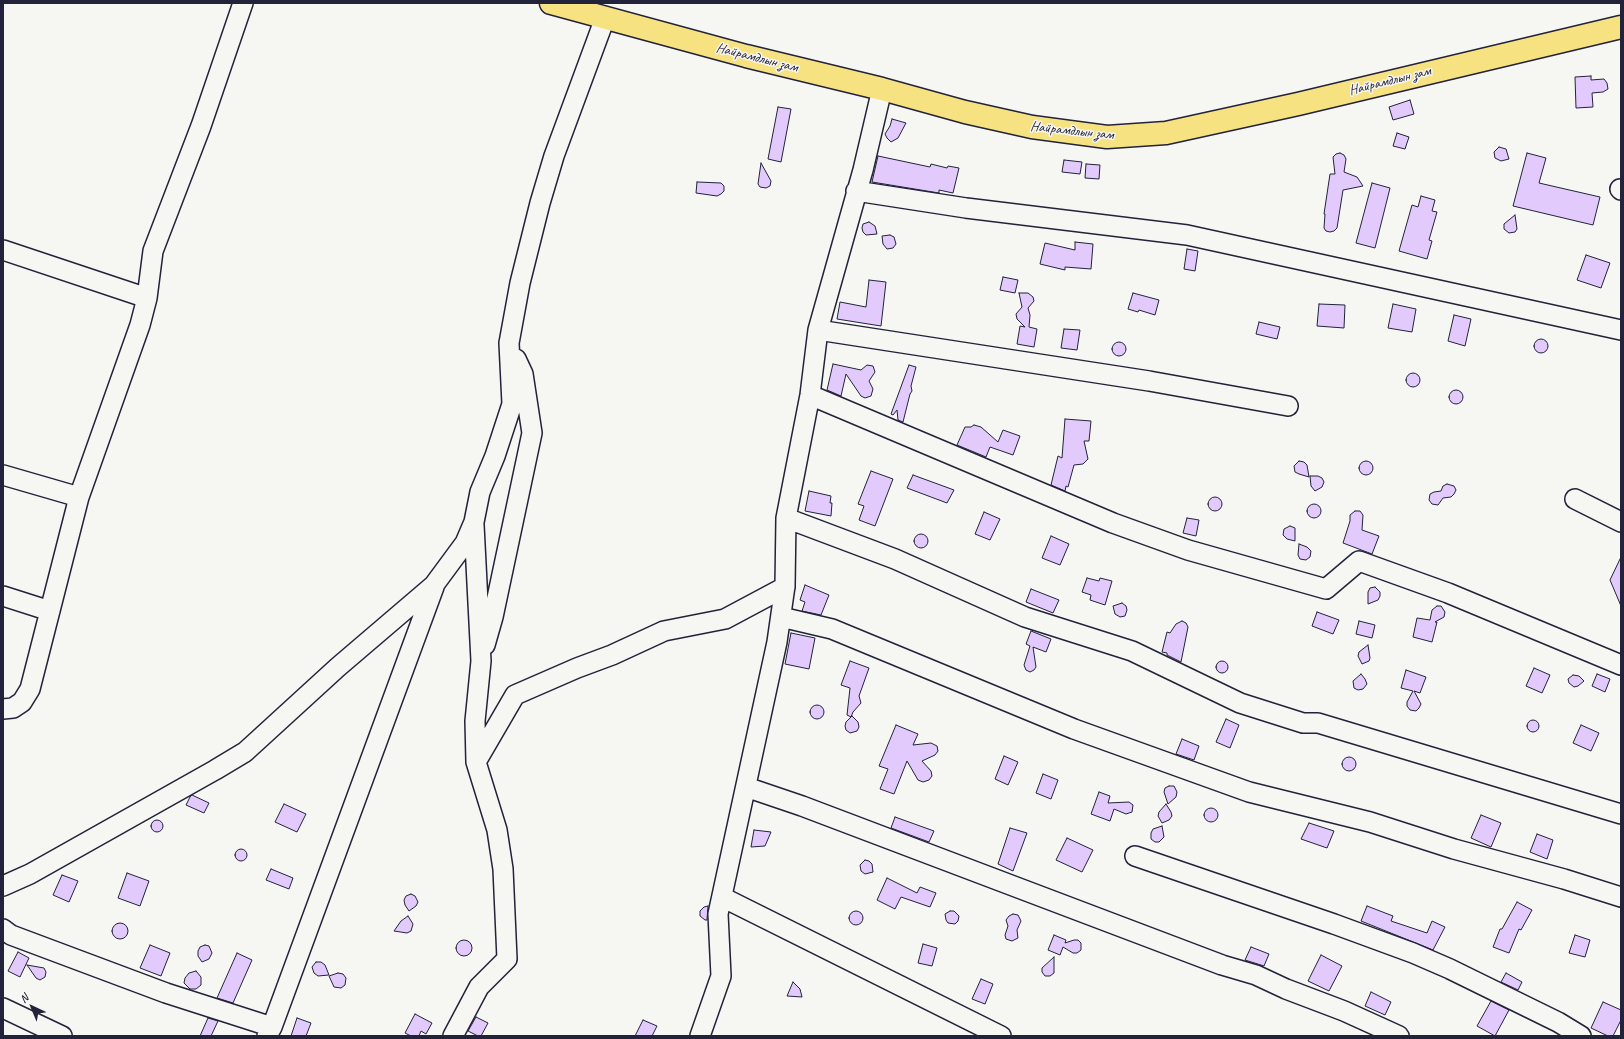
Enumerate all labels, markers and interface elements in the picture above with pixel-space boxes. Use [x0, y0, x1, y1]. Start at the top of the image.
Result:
street label: Найрамдлын зам [714, 40, 800, 76]
street label: Найрамдлын зам [1347, 63, 1433, 99]
street label: Найрамдлын зам [1030, 118, 1114, 144]
north arrow [12, 987, 52, 1027]
text: N [16, 991, 31, 1006]

